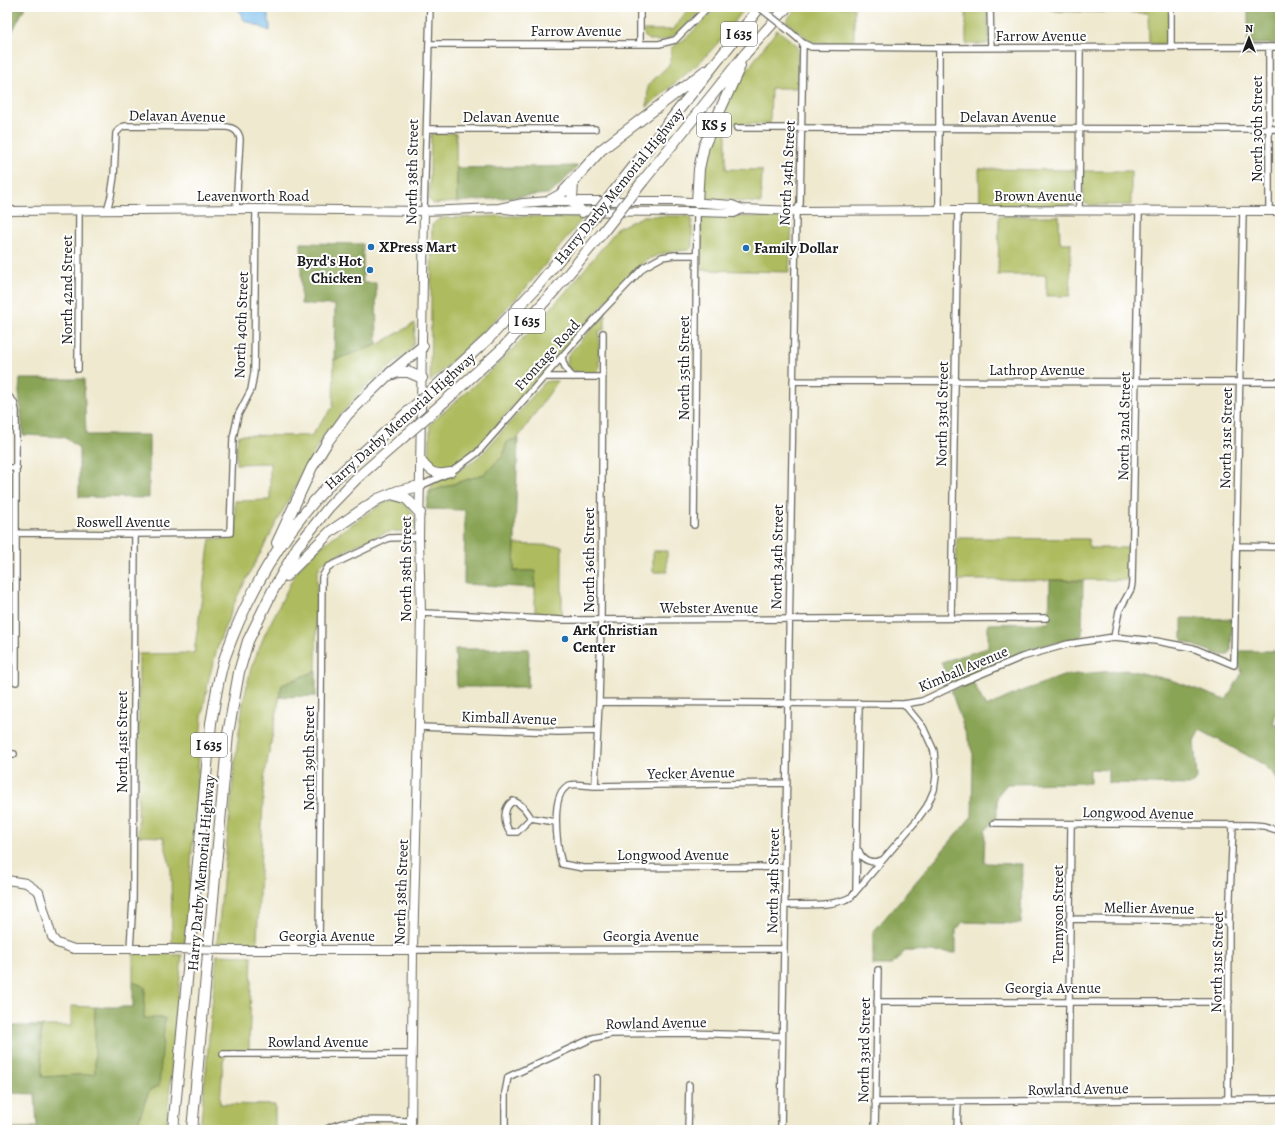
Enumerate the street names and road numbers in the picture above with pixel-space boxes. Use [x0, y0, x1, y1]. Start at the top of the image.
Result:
street label: Farrow Avenue [531, 21, 622, 41]
road number: I 635 [721, 22, 757, 46]
street label: Farrow Avenue [996, 26, 1087, 46]
street label: North 30th Street [1247, 76, 1267, 182]
street label: Harry Darby Memorial Highway [549, 103, 689, 269]
street label: Delavan Avenue [128, 105, 226, 127]
street label: Delavan Avenue [463, 107, 560, 127]
street label: Delavan Avenue [960, 107, 1057, 127]
road number: KS 5 [697, 113, 731, 137]
street label: North 38th Street [401, 119, 423, 225]
street label: North 34th Street [774, 120, 800, 226]
street label: Leavenworth Road [197, 186, 310, 206]
street label: Brown Avenue [994, 186, 1082, 206]
street label: North 42nd Street [57, 235, 77, 345]
street label: North 40th Street [229, 271, 253, 379]
road number: I 635 [509, 309, 545, 333]
street label: Frontage Road [510, 315, 585, 395]
street label: North 35th Street [674, 315, 694, 421]
street label: Harry Darby Memorial Highway [320, 348, 480, 494]
street label: Lathrop Avenue [989, 360, 1085, 380]
street label: North 33rd Street [931, 361, 953, 467]
street label: North 32nd Street [1113, 371, 1135, 481]
street label: North 31st Street [1215, 387, 1237, 489]
street label: North 34th Street [766, 504, 788, 610]
street label: North 36th Street [579, 507, 599, 613]
street label: Roswell Avenue [76, 512, 170, 532]
street label: North 38th Street [396, 516, 416, 622]
street label: Webster Avenue [659, 598, 758, 618]
street label: Kimball Avenue [915, 641, 1011, 697]
street label: North 41st Street [112, 691, 132, 793]
street label: North 39th Street [299, 705, 319, 811]
street label: Kimball Avenue [461, 706, 557, 730]
road number: I 635 [191, 733, 227, 757]
street label: Yecker Avenue [646, 762, 735, 784]
street label: Harry Darby Memorial Highway [182, 774, 220, 972]
street label: Longwood Avenue [1082, 802, 1194, 824]
street label: North 34th Street [762, 828, 784, 934]
street label: North 38th Street [389, 839, 413, 945]
street label: Longwood Avenue [617, 845, 729, 865]
street label: Tennyson Street [1048, 865, 1068, 963]
street label: Mellier Avenue [1103, 897, 1195, 919]
street label: North 31st Street [1206, 911, 1228, 1013]
street label: Georgia Avenue [279, 926, 375, 946]
street label: Georgia Avenue [603, 926, 699, 946]
street label: Georgia Avenue [1005, 978, 1101, 998]
street label: North 33rd Street [853, 997, 875, 1103]
street label: Rowland Avenue [605, 1012, 707, 1034]
street label: Rowland Avenue [267, 1032, 369, 1052]
street label: Rowland Avenue [1027, 1078, 1129, 1100]

